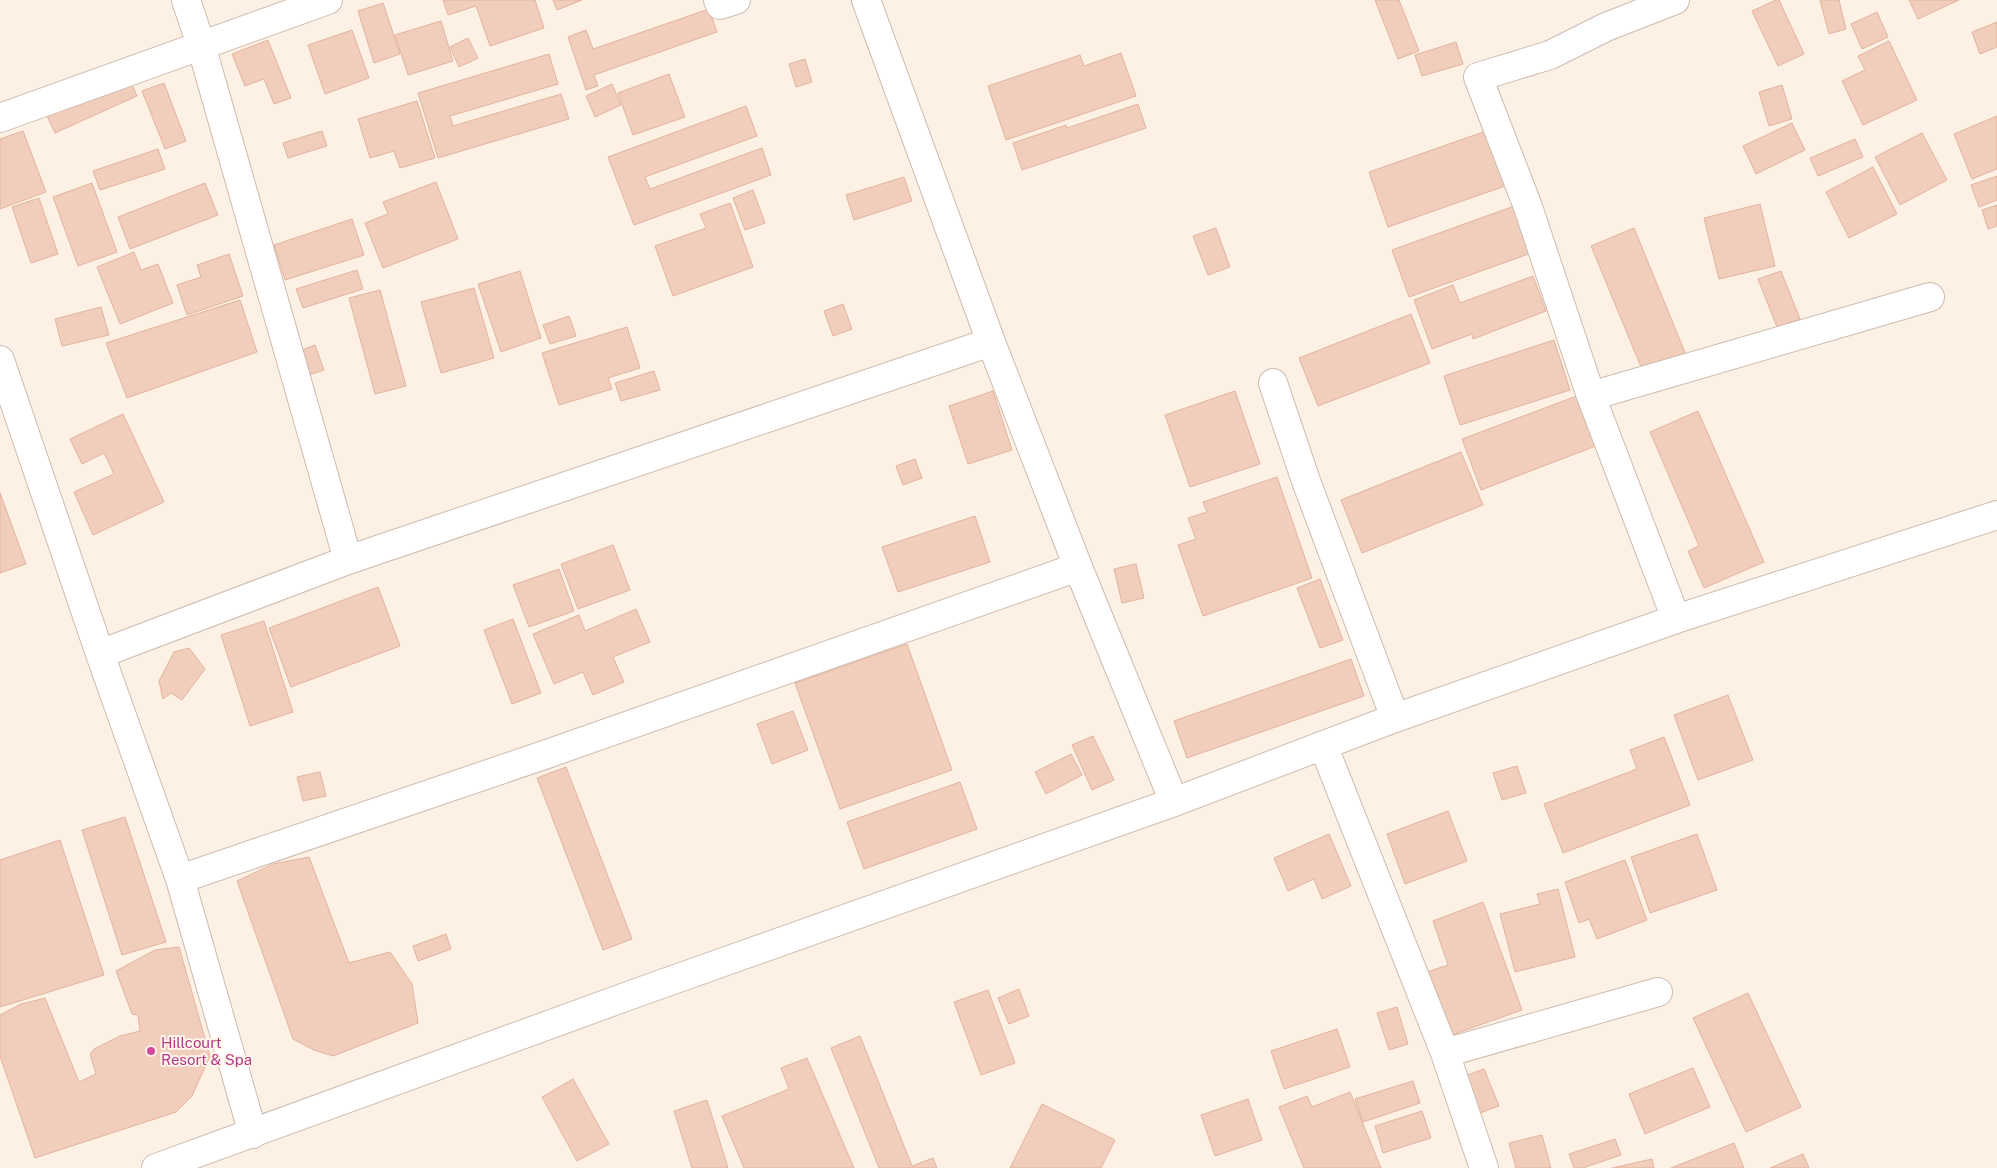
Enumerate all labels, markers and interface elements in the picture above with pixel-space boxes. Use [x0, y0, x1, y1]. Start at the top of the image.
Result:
place label: Hillcourt Resort & Spa [161, 1034, 252, 1068]
marker: Hillcourt Resort & Spa [145, 1045, 157, 1057]

